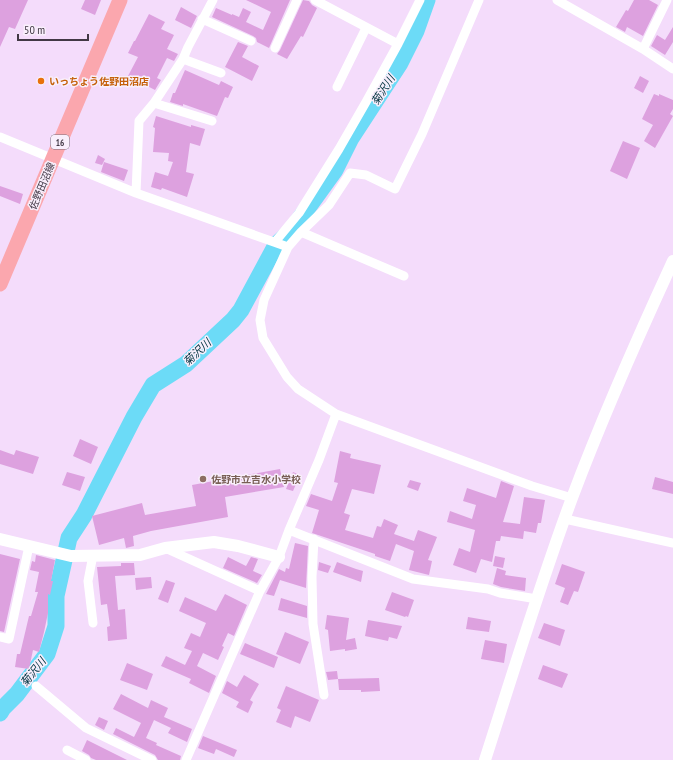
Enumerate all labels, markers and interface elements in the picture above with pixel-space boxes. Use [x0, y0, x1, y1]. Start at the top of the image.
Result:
scale bar [18, 16, 88, 42]
text: 50 m [24, 22, 45, 37]
water label: 菊沢川 [368, 72, 398, 108]
place label: いっちょう佐野田沼店 [49, 75, 149, 88]
marker: いっちょう佐野田沼店 [36, 76, 46, 86]
road number: 16 [51, 135, 69, 149]
street label: 佐野田沼線 [26, 160, 58, 212]
water label: 菊沢川 [180, 335, 215, 368]
place label: 佐野市立吉水小学校 [211, 473, 301, 486]
marker: 佐野市立吉水小学校 [198, 474, 208, 484]
water label: 菊沢川 [17, 654, 49, 689]

